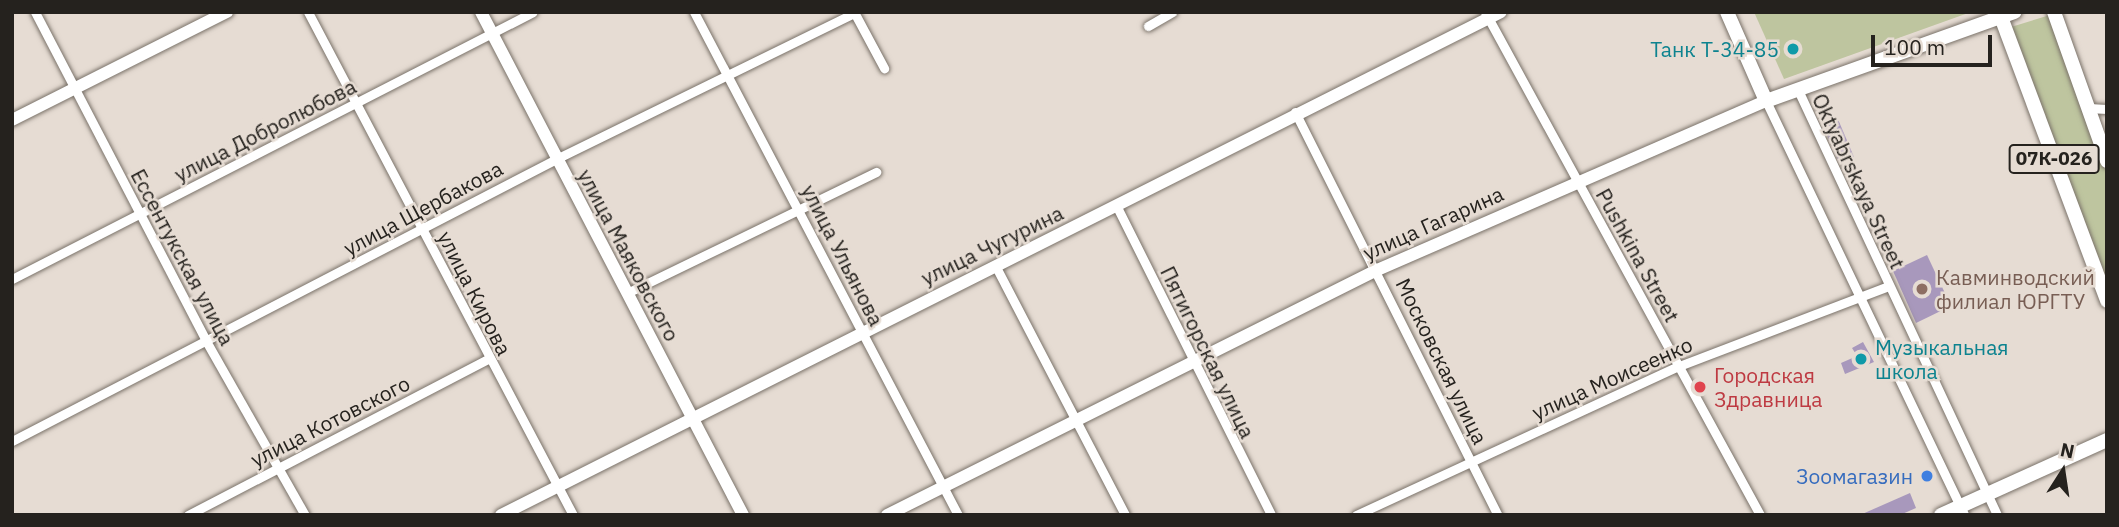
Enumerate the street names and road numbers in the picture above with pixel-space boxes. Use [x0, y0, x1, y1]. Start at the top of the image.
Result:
street label: улица Добролюбова [170, 73, 360, 187]
street label: Oktyabrskaya Street [1807, 89, 1911, 273]
road number: 07К-026 [2008, 144, 2100, 174]
street label: улица Щербакова [339, 155, 507, 261]
street label: Ессентукская улица [126, 165, 240, 349]
street label: улица Маяковского [573, 165, 685, 345]
street label: улица Ульянова [797, 180, 889, 330]
street label: улица Гагарина [1359, 181, 1507, 265]
street label: Pushkina Street [1591, 184, 1685, 326]
street label: улица Чугурина [917, 200, 1067, 290]
street label: улица Кирова [433, 227, 517, 359]
street label: Пятигорская улица [1155, 262, 1261, 442]
street label: Московская улица [1391, 274, 1493, 448]
street label: улица Моисеенко [1528, 331, 1696, 425]
street label: улица Котовского [246, 370, 414, 472]

